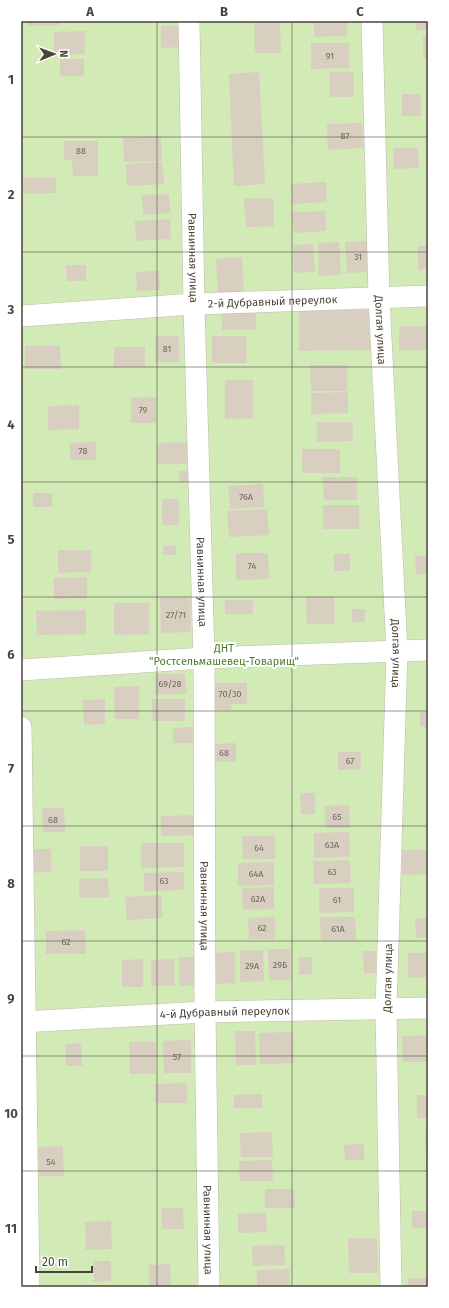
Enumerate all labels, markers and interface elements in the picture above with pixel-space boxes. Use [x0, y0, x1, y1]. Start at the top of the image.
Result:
text: A [85, 4, 94, 19]
text: B [220, 4, 228, 19]
text: C [356, 4, 364, 19]
north arrow [34, 34, 74, 74]
text: N [57, 50, 70, 58]
house number: 91 [326, 51, 334, 61]
text: 1 [8, 72, 14, 87]
house number: 87 [341, 131, 349, 141]
house number: 88 [76, 146, 86, 156]
text: 2 [8, 187, 15, 202]
street label: Равнинная улица [186, 213, 200, 303]
house number: 31 [354, 252, 362, 262]
street label: 2-й Дубравный переулок [208, 293, 338, 310]
street label: Долгая улица [372, 294, 389, 365]
text: 3 [7, 302, 15, 317]
house number: 81 [163, 344, 171, 354]
house number: 79 [139, 405, 148, 415]
text: 4 [7, 417, 15, 432]
house number: 78 [79, 446, 87, 456]
house number: 76А [239, 492, 254, 502]
text: 5 [8, 532, 15, 547]
street label: Равнинная улица [194, 537, 210, 627]
house number: 74 [248, 561, 256, 571]
house number: 27/71 [166, 610, 186, 620]
street label: Долгая улица [389, 618, 404, 688]
park label: ДНТ "Ростсельмашевец-Товарищ" [149, 642, 299, 668]
text: 6 [7, 647, 15, 662]
house number: 69/28 [159, 679, 181, 689]
house number: 70/30 [219, 689, 241, 699]
house number: 68 [219, 748, 229, 758]
house number: 67 [346, 756, 354, 766]
text: 7 [8, 761, 14, 776]
house number: 65 [332, 812, 342, 822]
house number: 68 [48, 815, 58, 825]
house number: 63А [325, 840, 340, 850]
house number: 64 [254, 843, 264, 853]
street label: Равнинная улица [198, 861, 211, 951]
house number: 63 [327, 867, 337, 877]
house number: 64А [249, 869, 264, 879]
text: 8 [7, 876, 15, 891]
house number: 63 [159, 876, 169, 886]
house number: 62А [251, 894, 266, 904]
house number: 61 [333, 895, 341, 905]
house number: 62 [257, 923, 267, 933]
house number: 61А [331, 924, 346, 934]
house number: 62 [61, 937, 71, 947]
street label: Долгая улица [381, 943, 395, 1014]
house number: 29Б [273, 960, 287, 970]
house number: 29А [245, 961, 260, 971]
text: 9 [7, 991, 15, 1006]
street label: 4-й Дубравный переулок [159, 1004, 290, 1021]
house number: 57 [173, 1052, 181, 1062]
text: 10 [4, 1106, 18, 1121]
house number: 54 [46, 1157, 56, 1167]
street label: Равнинная улица [201, 1185, 215, 1275]
text: 11 [5, 1221, 17, 1236]
scale bar [36, 1248, 92, 1274]
text: 20 m [42, 1255, 68, 1269]

